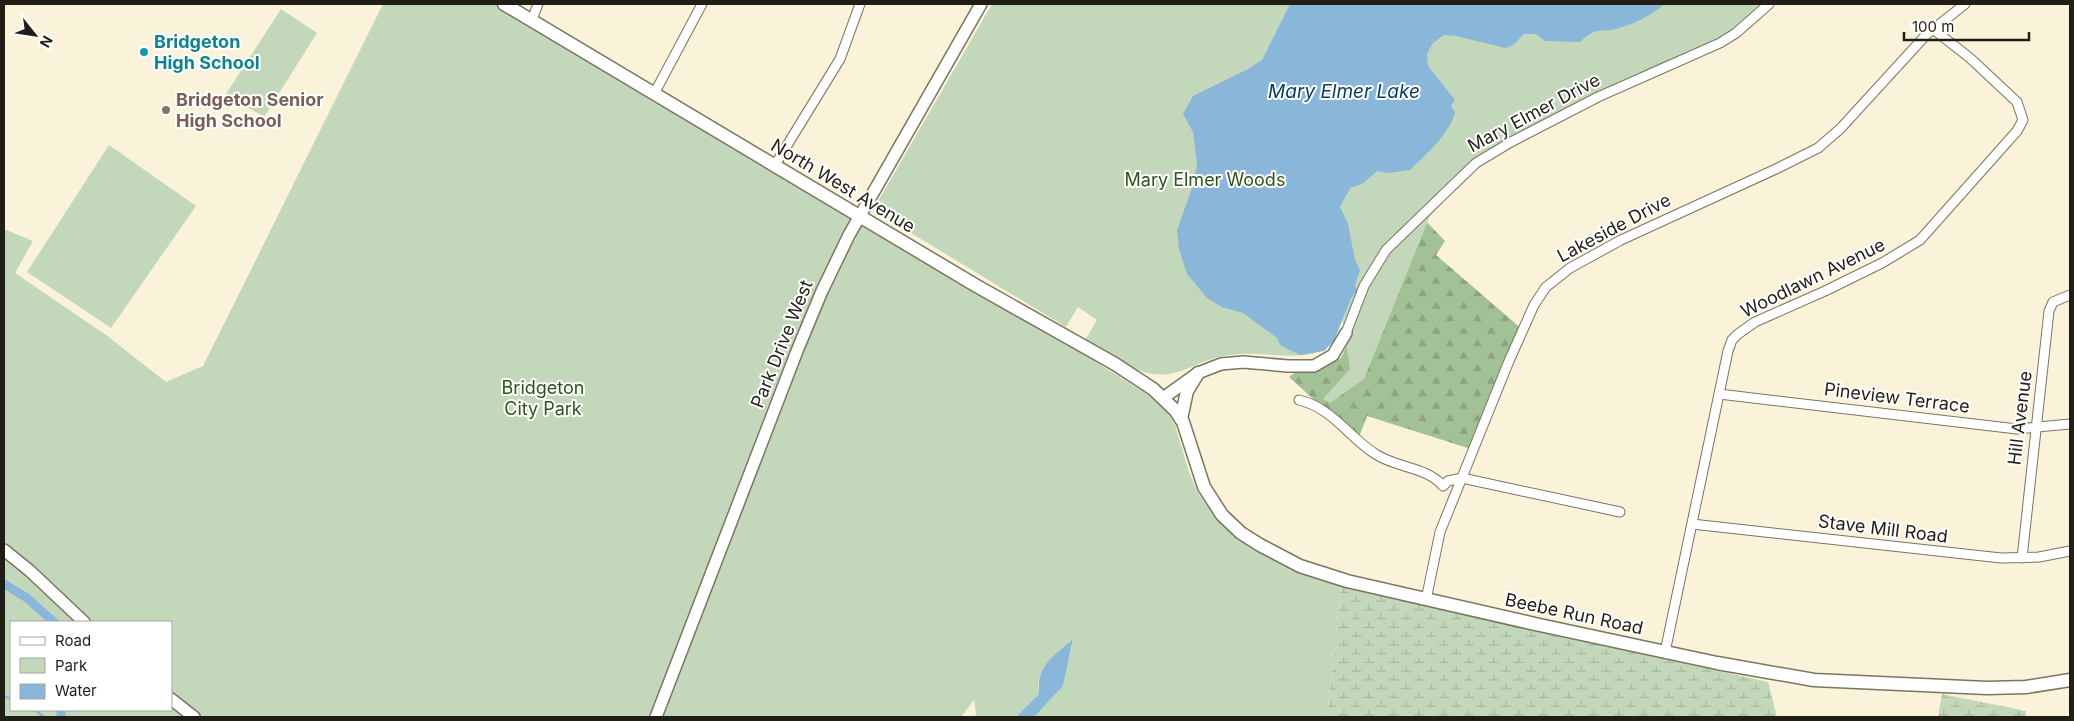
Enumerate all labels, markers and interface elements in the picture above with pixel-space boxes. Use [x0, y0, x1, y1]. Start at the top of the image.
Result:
north arrow [10, 10, 60, 60]
scale bar [1904, 10, 2029, 42]
text: 100 m [1912, 17, 1954, 36]
place label: Bridgeton High School [154, 31, 260, 73]
text: N [37, 33, 57, 51]
marker: Bridgeton High School [138, 46, 150, 58]
street label: Mary Elmer Drive [1464, 69, 1603, 156]
water label: Mary Elmer Lake [1268, 80, 1420, 103]
place label: Bridgeton Senior High School [176, 89, 324, 131]
marker: Bridgeton Senior High School [160, 104, 172, 116]
street label: North West Avenue [768, 134, 919, 237]
park label: Mary Elmer Woods [1125, 169, 1285, 190]
street label: Lakeside Drive [1553, 189, 1674, 266]
street label: Woodlawn Avenue [1737, 234, 1888, 322]
street label: Park Drive West [746, 277, 817, 411]
street label: Hill Avenue [2003, 370, 2036, 466]
park label: Bridgeton City Park [502, 377, 584, 419]
street label: Pineview Terrace [1823, 378, 1971, 417]
street label: Stave Mill Road [1817, 510, 1949, 547]
street label: Beebe Run Road [1503, 589, 1645, 638]
legend [10, 621, 172, 711]
text: Road [55, 631, 91, 650]
text: Park [55, 656, 88, 675]
text: Water [55, 681, 97, 700]

